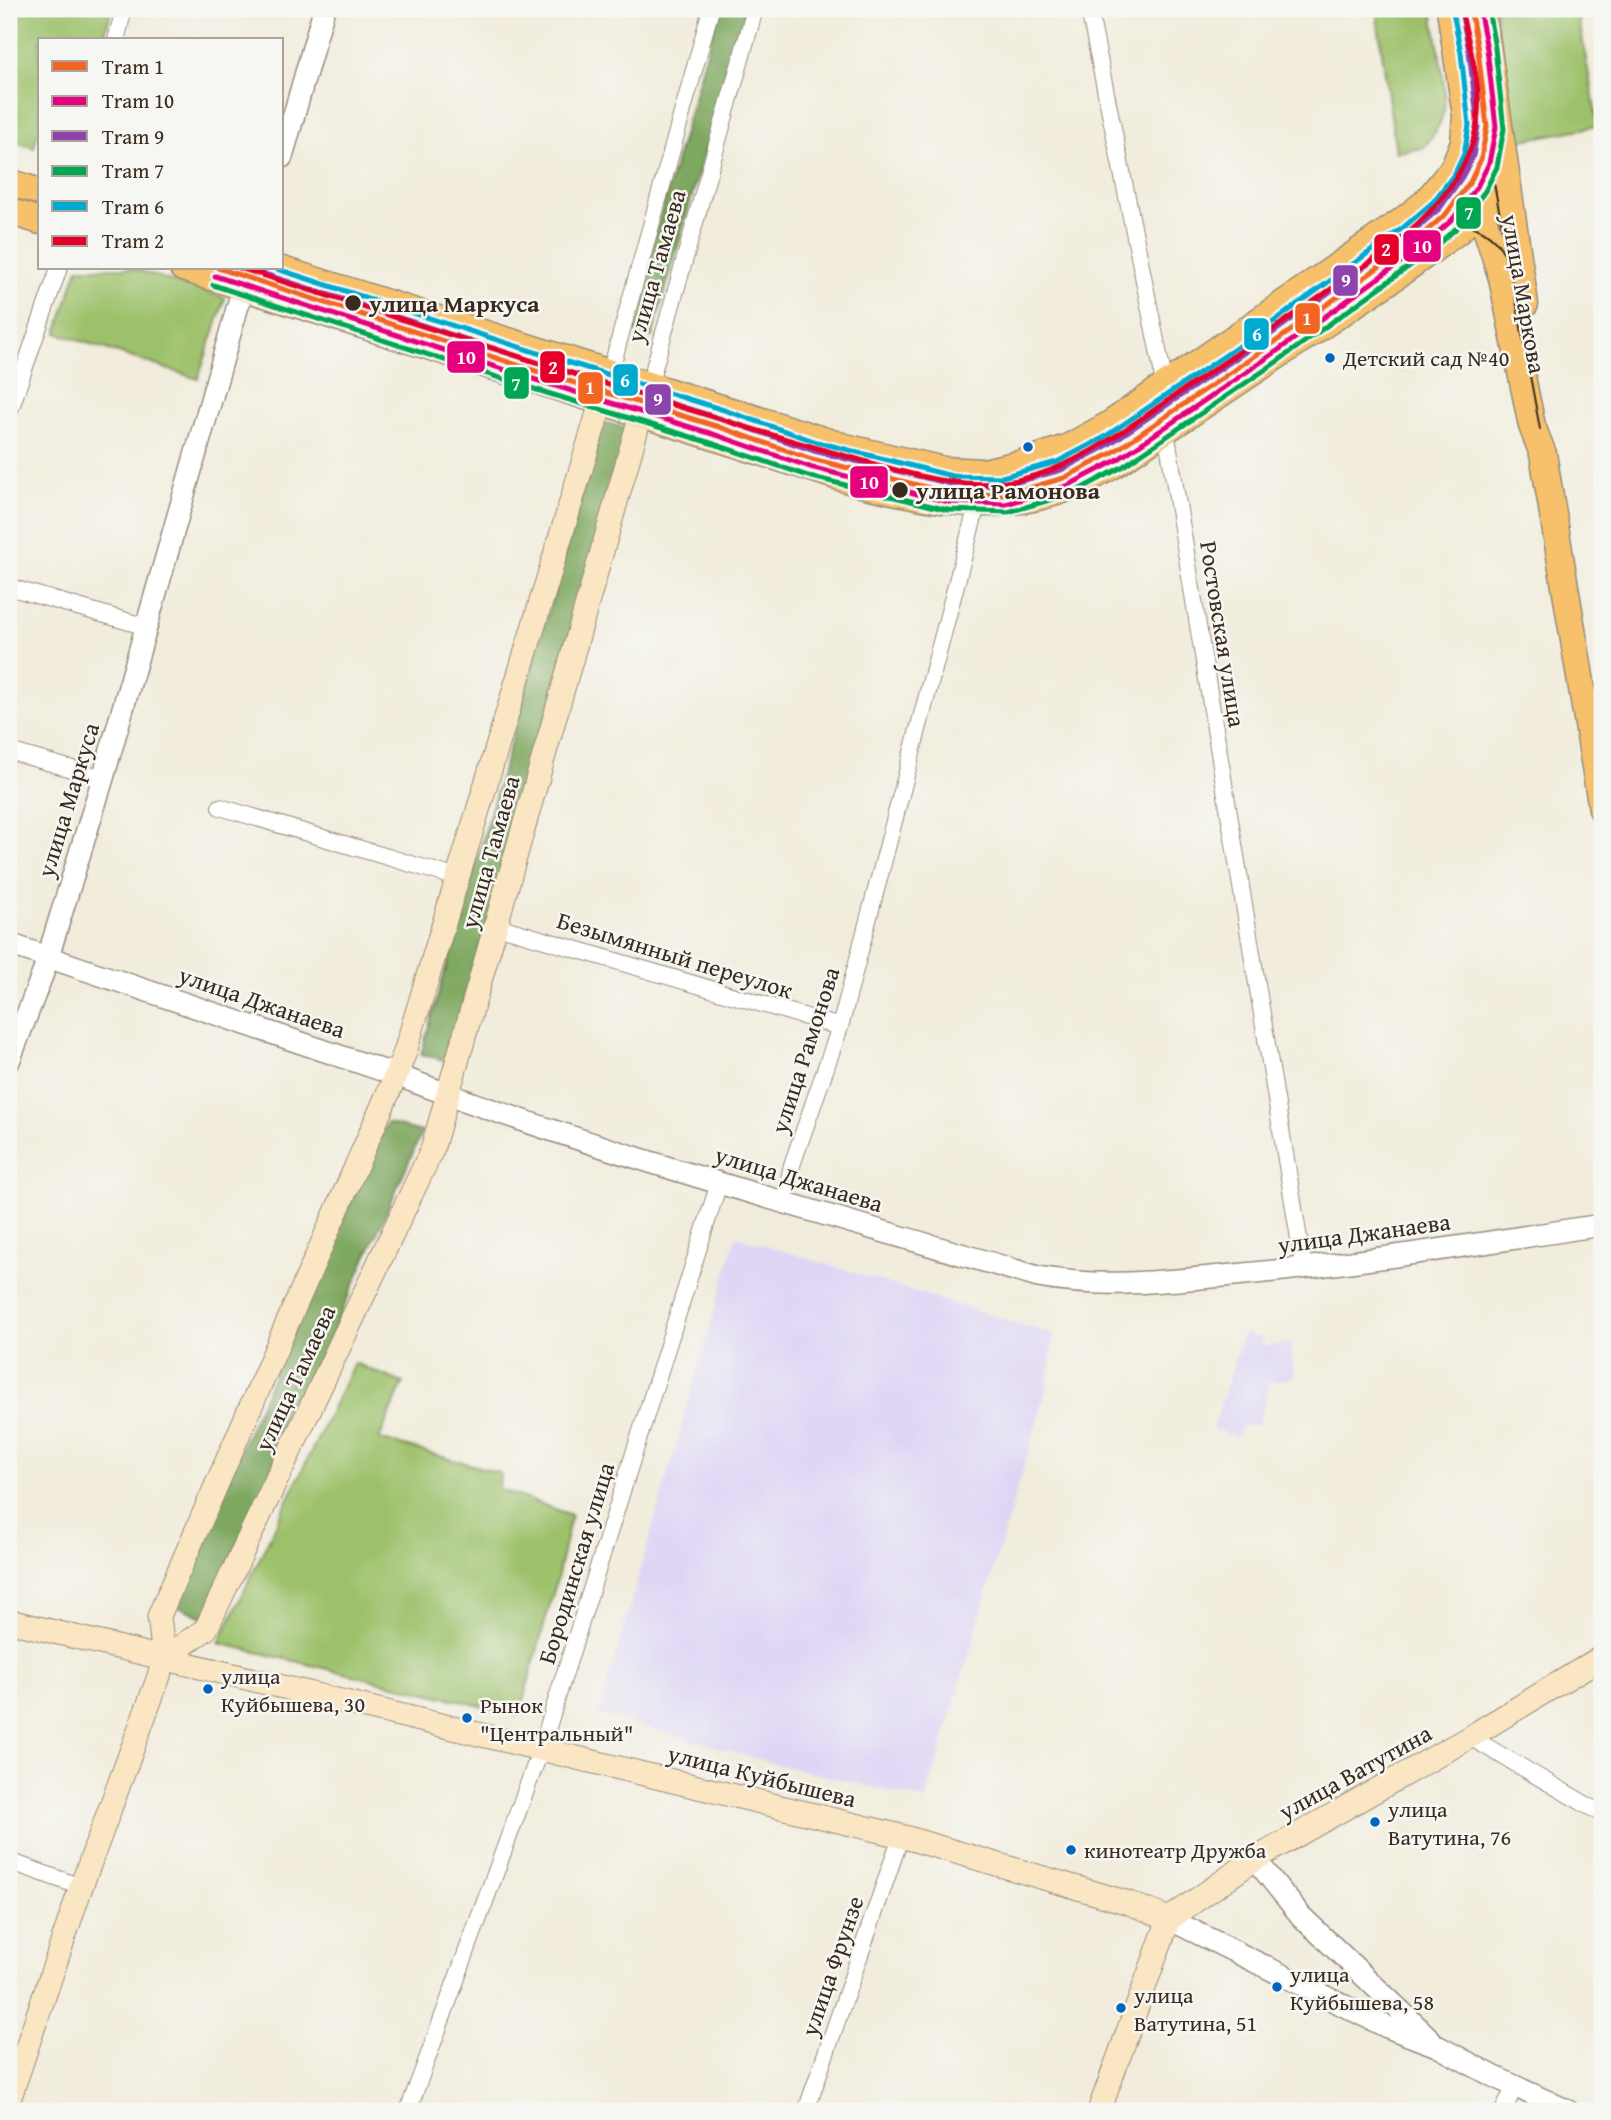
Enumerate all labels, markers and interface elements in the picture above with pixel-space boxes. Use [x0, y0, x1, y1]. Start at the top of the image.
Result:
legend [38, 38, 284, 270]
text: Tram 1 [102, 51, 164, 82]
text: Tram 10 [102, 85, 174, 116]
text: Tram 9 [102, 121, 164, 152]
text: Tram 7 [102, 155, 164, 186]
street label: улица Тамаева [617, 185, 695, 348]
text: Tram 6 [102, 191, 164, 222]
line badge: 7 [1455, 196, 1482, 230]
text: 7 [1464, 198, 1474, 226]
street label: улица Маркова [1493, 211, 1555, 377]
text: Tram 2 [102, 225, 164, 256]
line badge: 10 [1402, 229, 1442, 263]
text: 10 [1412, 232, 1432, 260]
line badge: 2 [1373, 233, 1400, 266]
text: 2 [1381, 235, 1391, 263]
line badge: 9 [1332, 264, 1359, 297]
text: 9 [1341, 266, 1351, 294]
place label: улица Маркуса [368, 286, 540, 321]
marker: улица Маркуса [343, 293, 363, 313]
line badge: 1 [1294, 302, 1321, 335]
text: 1 [1302, 304, 1312, 332]
line badge: 6 [1243, 317, 1270, 351]
text: 6 [1252, 320, 1262, 348]
line badge: 10 [446, 340, 486, 374]
place label: Детский сад №40 [1342, 342, 1509, 374]
text: 10 [456, 343, 476, 371]
line badge: 2 [539, 350, 566, 384]
marker: Детский сад №40 [1323, 351, 1337, 365]
text: 2 [548, 353, 558, 381]
line badge: 6 [612, 363, 639, 397]
line badge: 7 [503, 366, 530, 400]
text: 6 [620, 366, 630, 394]
text: 7 [511, 369, 521, 397]
line badge: 1 [577, 371, 604, 405]
text: 1 [585, 373, 595, 401]
line badge: 9 [644, 383, 672, 416]
text: 9 [653, 385, 663, 413]
unlabelled marker [1021, 440, 1035, 454]
line badge: 10 [849, 465, 889, 499]
text: 10 [859, 468, 879, 496]
place label: улица Рамонова [915, 473, 1101, 508]
marker: улица Рамонова [890, 480, 910, 500]
street label: Ростовская улица [1191, 538, 1255, 730]
street label: улица Маркуса [28, 718, 108, 883]
street label: улица Тамаева [451, 771, 529, 934]
street label: Безымянный переулок [553, 902, 798, 1008]
street label: улица Джанаева [173, 957, 351, 1047]
street label: улица Рамонова [761, 962, 849, 1139]
street label: улица Джанаева [710, 1137, 888, 1221]
street label: улица Джанаева [1274, 1203, 1453, 1263]
street label: улица Тамаева [245, 1299, 344, 1458]
street label: Бородинская улица [529, 1457, 623, 1668]
place label: улица Куйбышева, 30 [220, 1660, 365, 1720]
marker: улица Куйбышева, 30 [201, 1682, 215, 1696]
place label: Рынок "Центральный" [480, 1689, 633, 1749]
marker: Рынок "Центральный" [460, 1711, 474, 1725]
street label: улица Ватутина [1271, 1715, 1438, 1829]
street label: улица Куйбышева [663, 1735, 860, 1816]
place label: улица Ватутина, 76 [1387, 1793, 1511, 1853]
marker: улица Ватутина, 76 [1368, 1815, 1382, 1829]
place label: кинотеатр Дружба [1084, 1834, 1267, 1866]
marker: кинотеатр Дружба [1064, 1843, 1078, 1857]
street label: улица Фрунзе [791, 1891, 872, 2042]
place label: улица Куйбышева, 58 [1289, 1958, 1434, 2018]
place label: улица Ватутина, 51 [1133, 1979, 1257, 2039]
marker: улица Куйбышева, 58 [1270, 1980, 1284, 1994]
marker: улица Ватутина, 51 [1114, 2001, 1128, 2015]

